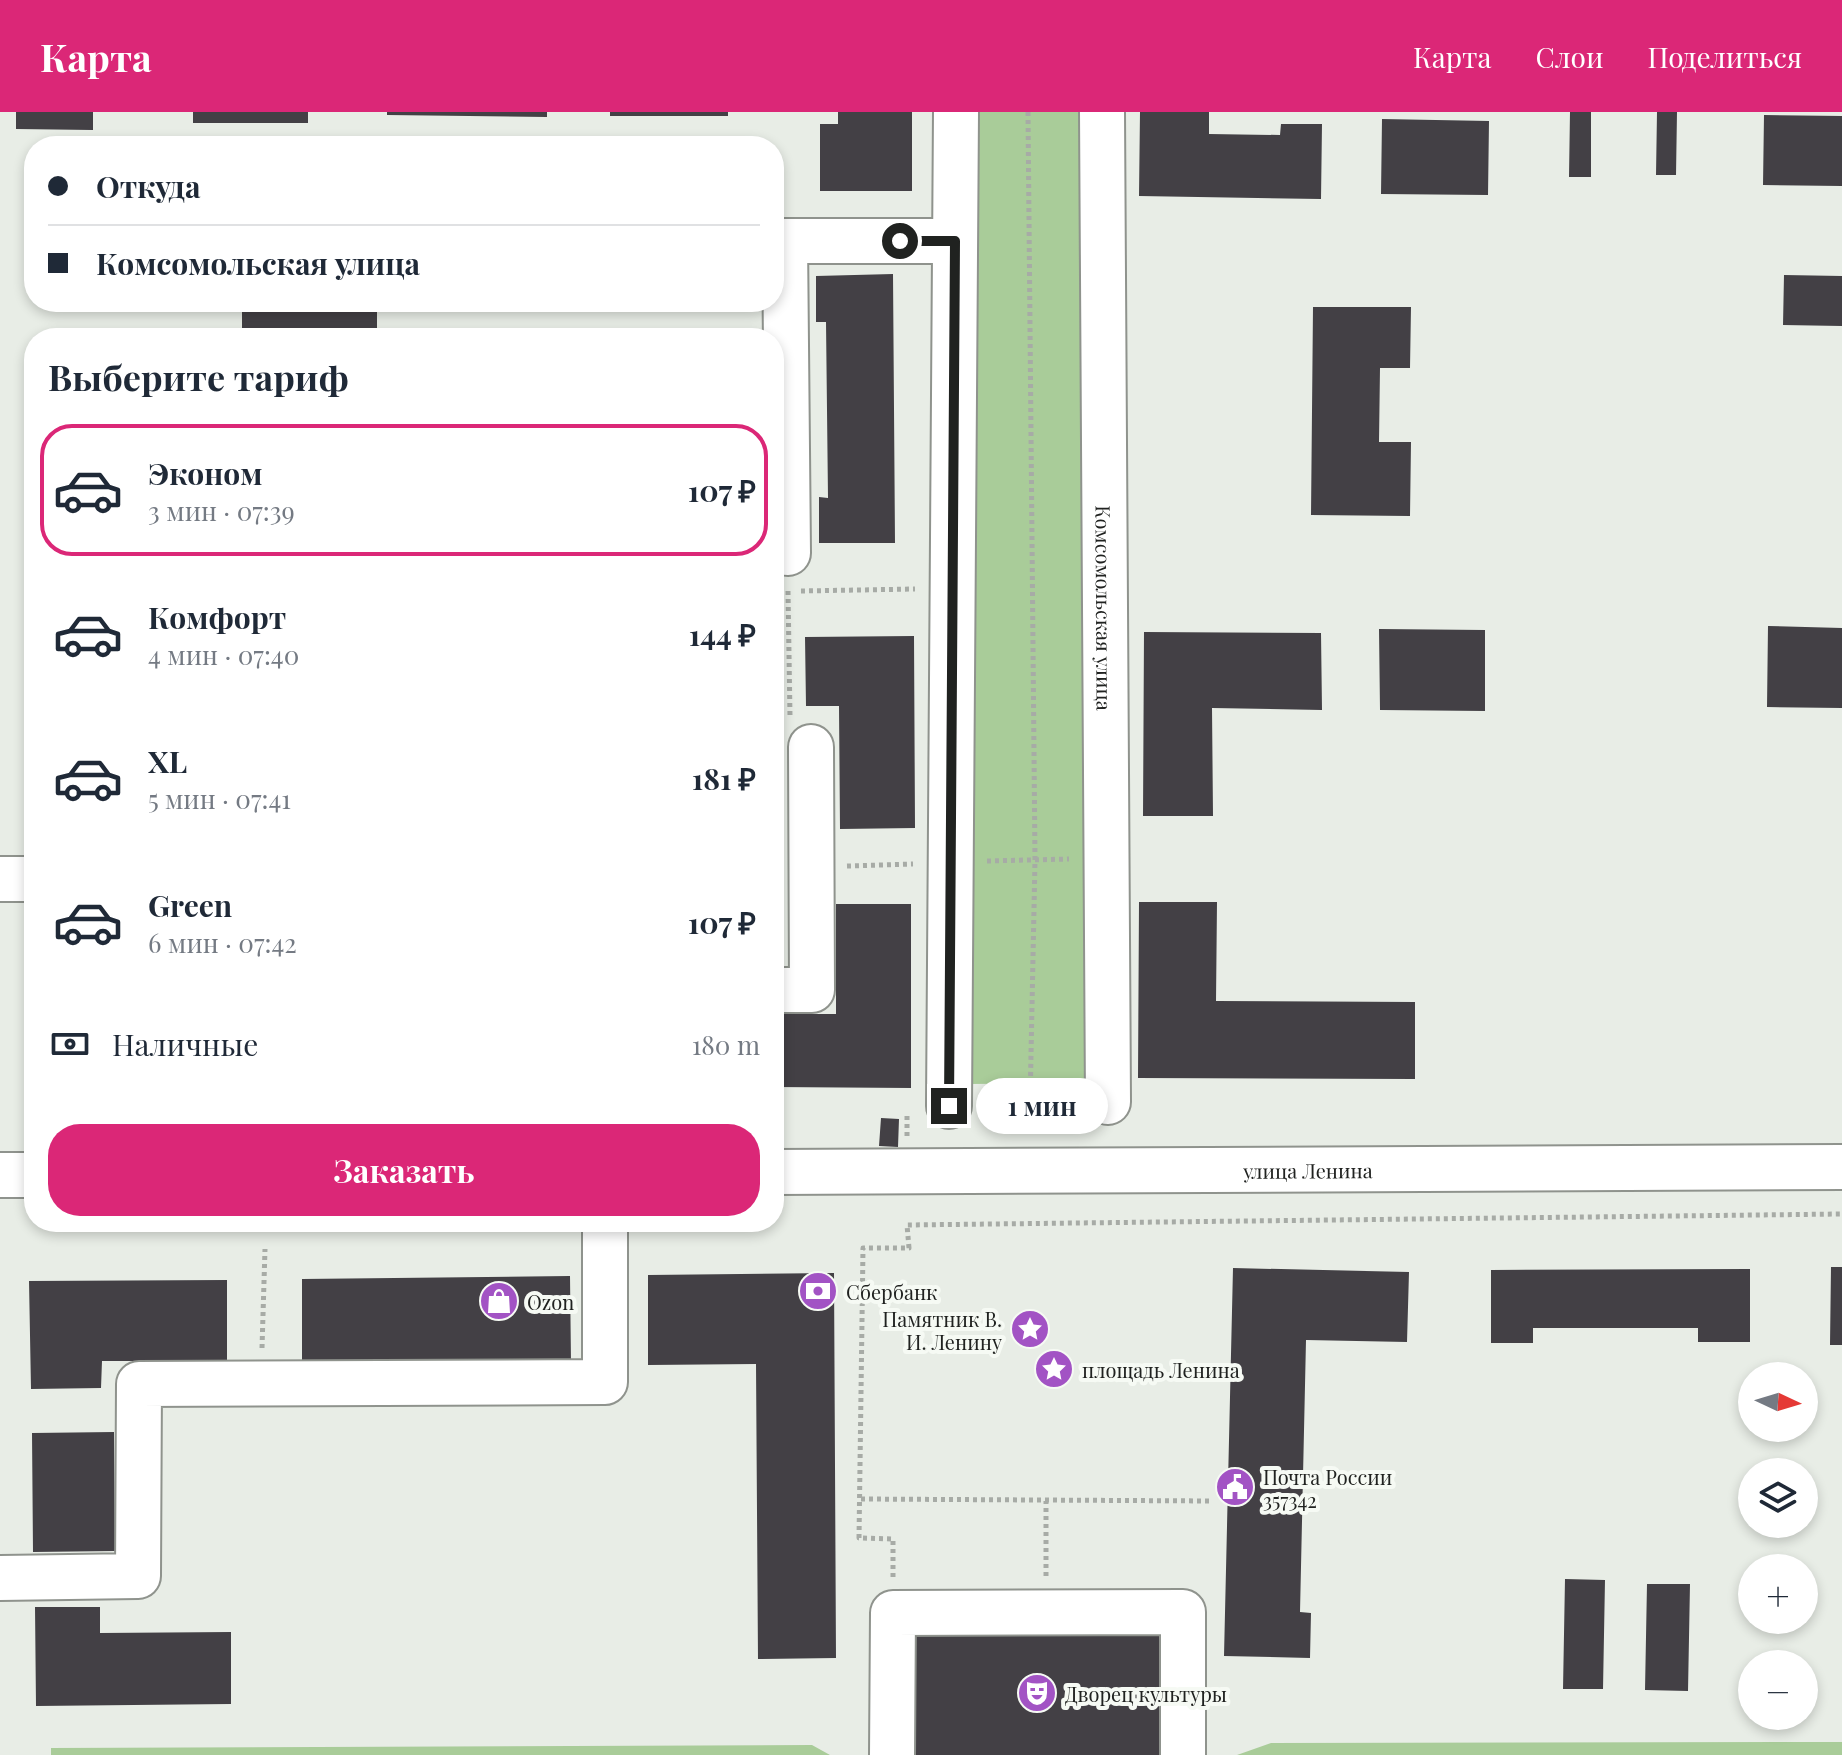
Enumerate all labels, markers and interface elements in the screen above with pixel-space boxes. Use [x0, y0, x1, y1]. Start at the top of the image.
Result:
text: Карта [40, 31, 152, 82]
text: Карта [1413, 38, 1492, 75]
text: Слои [1536, 38, 1603, 75]
text: Поделиться [1647, 38, 1802, 75]
text: Откуда [96, 166, 200, 206]
route start [882, 223, 918, 259]
text: Комсомольская улица [96, 243, 420, 283]
text: Выберите тариф [48, 352, 349, 400]
text: Эконом [148, 453, 263, 493]
icon: car [52, 454, 124, 526]
text: 107 ₽ [688, 470, 756, 510]
text: 3 мин · 07:39 [148, 493, 295, 528]
street label: Комсомольская улица [1091, 505, 1119, 711]
text: Комфорт [148, 597, 286, 637]
icon: car [52, 598, 124, 670]
text: 144 ₽ [689, 614, 756, 654]
text: 4 мин · 07:40 [148, 637, 299, 672]
text: XL [148, 741, 187, 781]
icon: car [52, 742, 124, 814]
text: 181 ₽ [692, 758, 756, 798]
text: 5 мин · 07:41 [148, 781, 291, 816]
text: Green [148, 885, 232, 925]
icon: car [52, 886, 124, 958]
text: 107 ₽ [688, 902, 756, 942]
text: 6 мин · 07:42 [148, 925, 297, 960]
icon: cash [48, 1022, 92, 1066]
text: Наличные [112, 1024, 258, 1064]
text: 180 m [692, 1027, 760, 1062]
callout: 1 мин [977, 1078, 1109, 1134]
route end [931, 1088, 967, 1124]
text: 1 мин [1008, 1088, 1076, 1123]
button: Заказать [48, 1124, 760, 1216]
street label: улица Ленина [1242, 1156, 1373, 1183]
bank icon: Сбербанк [797, 1270, 839, 1312]
place label: Сбербанк [846, 1278, 938, 1305]
shop icon: Ozon [478, 1280, 520, 1322]
place label: Ozon [527, 1288, 574, 1315]
place label: Памятник В. И. Ленину [882, 1305, 1002, 1355]
place icon: Памятник В. И. Ленину [1009, 1308, 1051, 1350]
place icon: площадь Ленина [1033, 1348, 1075, 1390]
place label: площадь Ленина [1082, 1356, 1240, 1383]
north arrow [1738, 1362, 1818, 1442]
map controls [1738, 1362, 1818, 1730]
button: layers [1738, 1458, 1818, 1538]
place label: Почта России 357342 [1263, 1463, 1392, 1513]
public building icon: Почта России 357342 [1214, 1466, 1256, 1508]
button: + [1738, 1554, 1818, 1634]
button: − [1738, 1650, 1818, 1730]
theatre icon: Дворец культуры [1016, 1672, 1058, 1714]
place label: Дворец культуры [1065, 1680, 1227, 1707]

